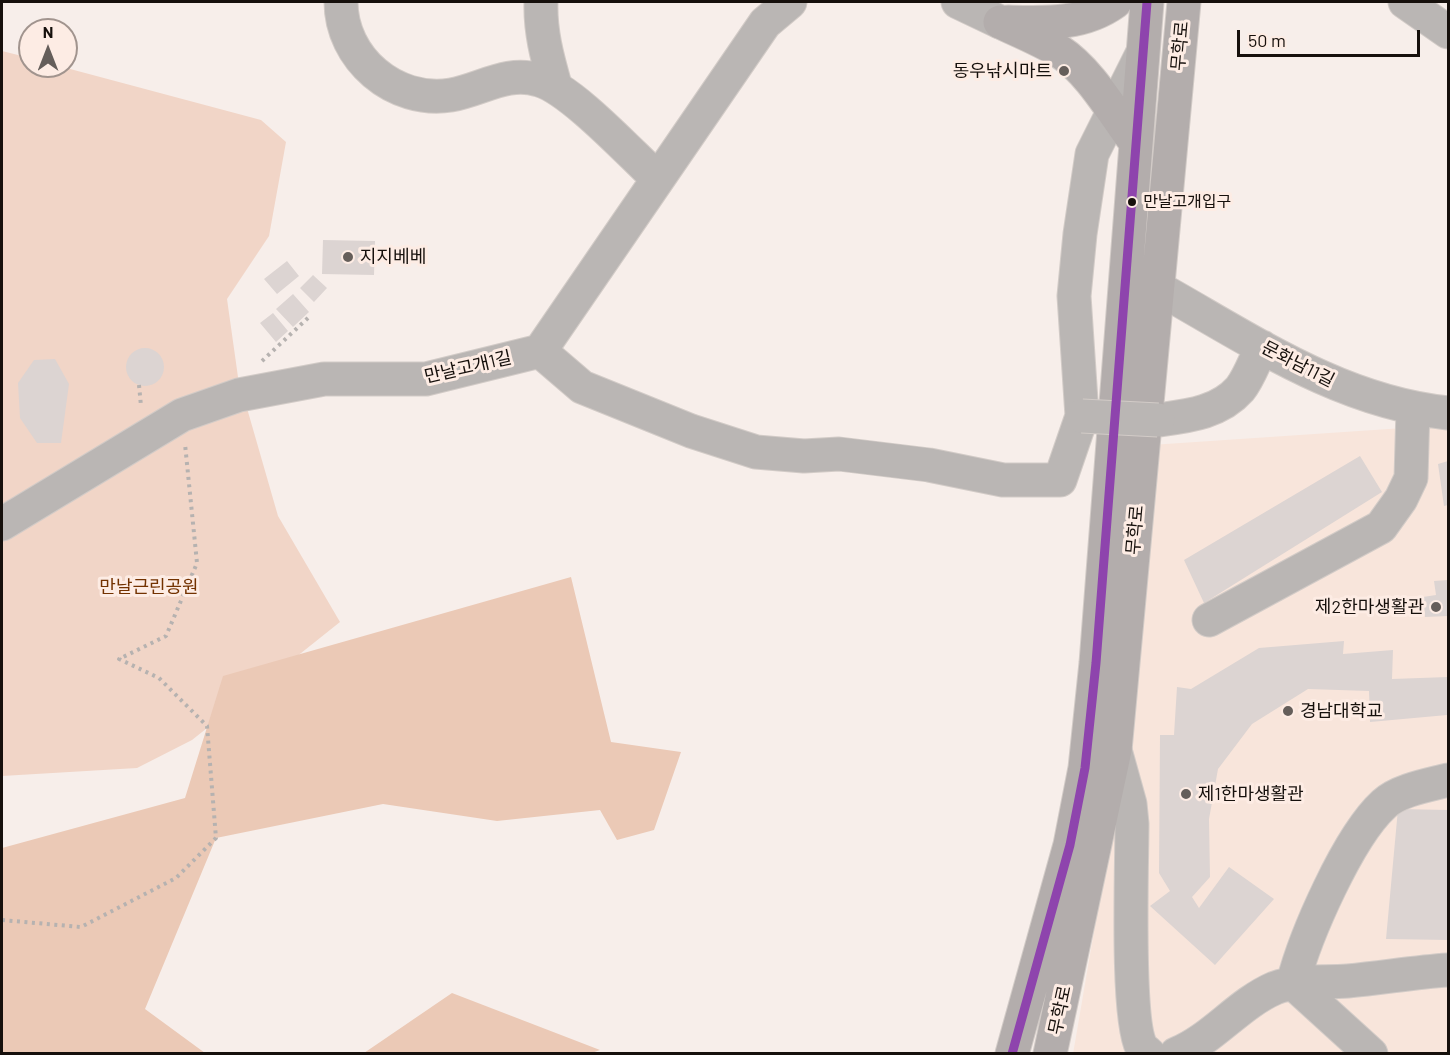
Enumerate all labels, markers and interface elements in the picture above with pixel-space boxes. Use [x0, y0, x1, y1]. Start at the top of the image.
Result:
north arrow [18, 18, 78, 78]
scale bar [1240, 18, 1423, 56]
street label: 무학로 [1167, 20, 1193, 72]
text: N [43, 22, 53, 41]
text: 50 m [1248, 29, 1286, 51]
place label: 동우낚시마트 [953, 60, 1052, 82]
marker: 동우낚시마트 [1057, 64, 1071, 78]
place label: 만날고개입구 [1143, 192, 1231, 212]
marker: 만날고개입구 [1126, 196, 1138, 208]
place label: 지지베베 [360, 246, 426, 268]
marker: 지지베베 [341, 250, 355, 264]
street label: 문화남11길 [1258, 336, 1338, 392]
street label: 만날고개1길 [422, 346, 514, 388]
street label: 무학로 [1122, 504, 1148, 556]
park label: 만날근린공원 [99, 576, 199, 598]
place label: 제2한마생활관 [1315, 596, 1424, 618]
marker: 제2한마생활관 [1429, 600, 1443, 614]
place label: 경남대학교 [1300, 700, 1383, 722]
marker: 경남대학교 [1281, 704, 1295, 718]
place label: 제1한마생활관 [1198, 783, 1304, 805]
marker: 제1한마생활관 [1179, 787, 1193, 801]
street label: 무학로 [1044, 983, 1076, 1037]

